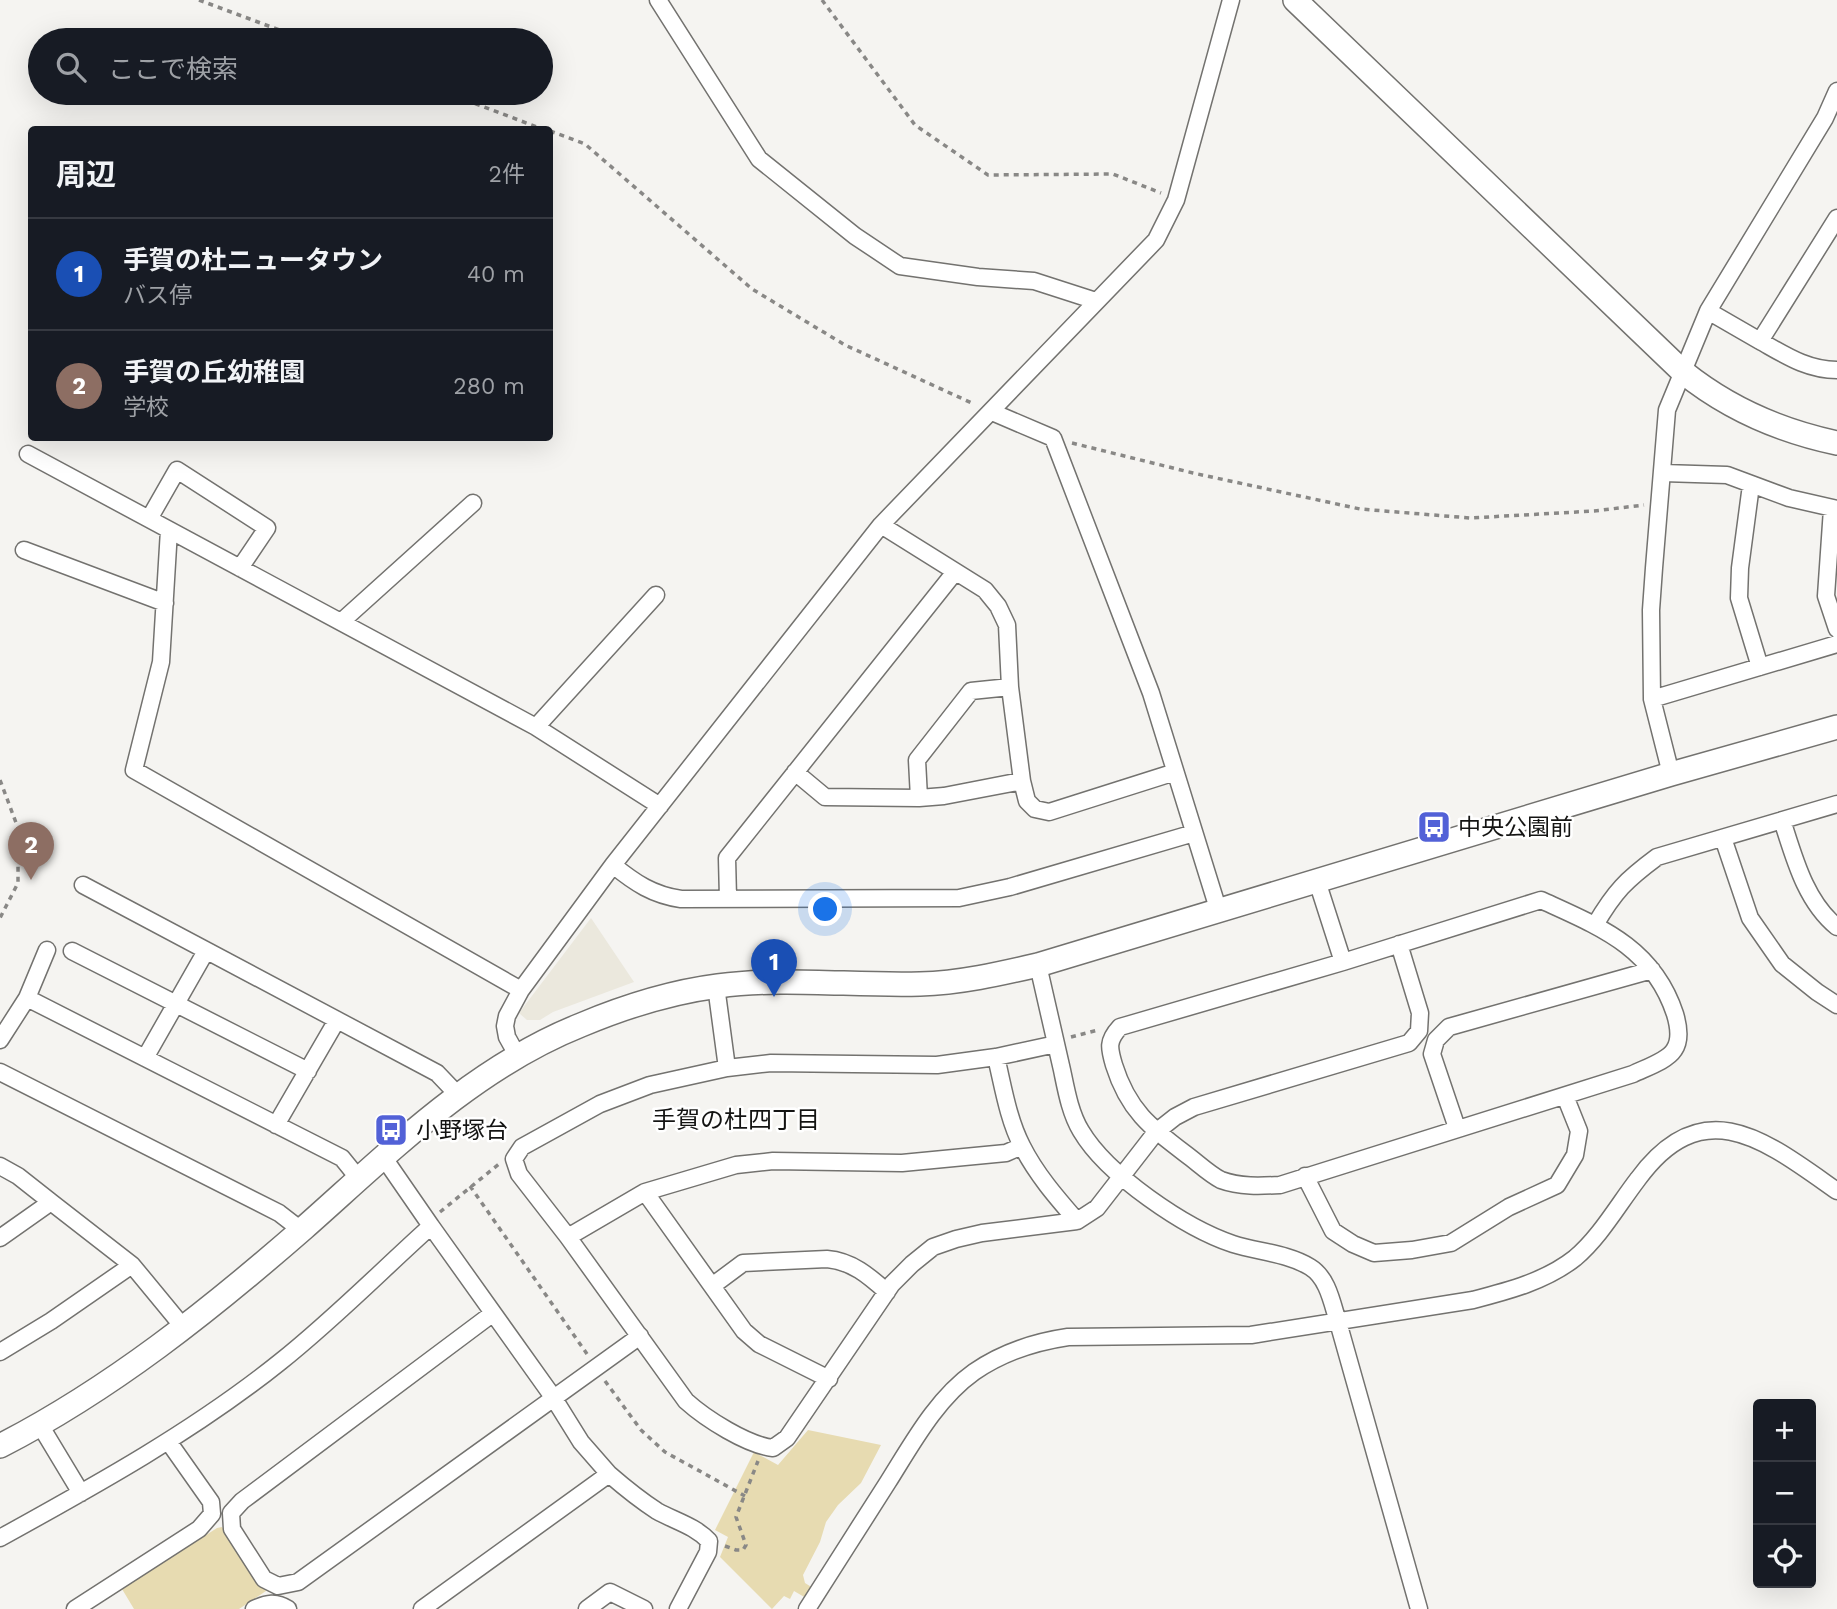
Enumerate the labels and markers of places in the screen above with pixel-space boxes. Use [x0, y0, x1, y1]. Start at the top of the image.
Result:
bus stop icon: 中央公園前 [1415, 808, 1453, 846]
place label: 中央公園前 [1458, 814, 1573, 841]
pin: 2 [8, 822, 54, 880]
pin: 1 [751, 939, 797, 997]
bus stop icon: 小野塚台 [372, 1111, 410, 1149]
place label: 小野塚台 [416, 1117, 508, 1144]

